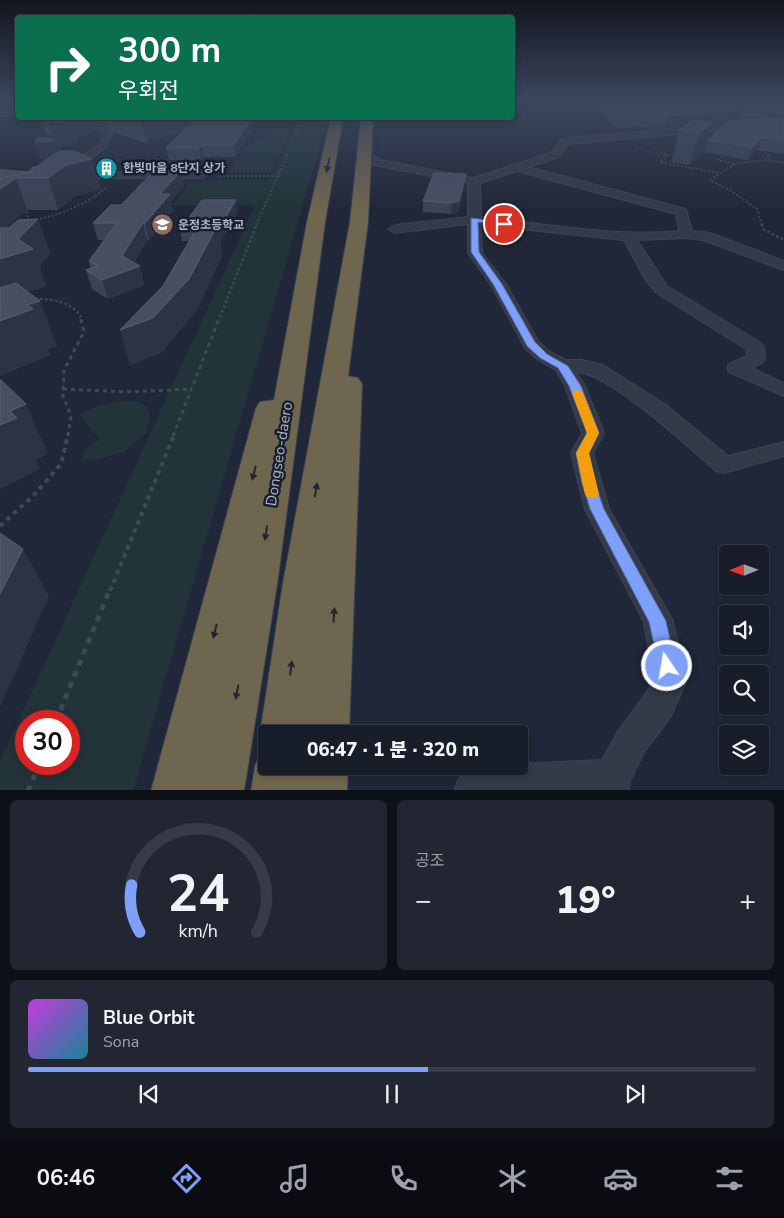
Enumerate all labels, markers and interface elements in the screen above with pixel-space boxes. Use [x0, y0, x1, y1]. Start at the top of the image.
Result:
text: 300 m [118, 27, 221, 74]
icon: right [35, 35, 100, 100]
text: 우회전 [118, 76, 179, 106]
building icon: 한빛마을 8단지 상가 [95, 156, 119, 180]
one-way arrow [323, 158, 331, 174]
place label: 한빛마을 8단지 상가 [123, 160, 225, 176]
pin [483, 203, 525, 245]
icon: arrive [490, 210, 518, 238]
school or university icon: 운정초등학교 [150, 213, 174, 237]
place label: 운정초등학교 [178, 217, 244, 233]
street label: Dongseo-daero [261, 400, 297, 508]
one-way arrow [250, 466, 258, 481]
one-way arrow [313, 481, 321, 497]
one-way arrow [262, 525, 270, 541]
north arrow [719, 545, 769, 595]
map controls [719, 545, 769, 775]
button: sound [719, 605, 769, 655]
one-way arrow [330, 607, 338, 623]
one-way arrow [211, 623, 219, 638]
position arrow [640, 639, 692, 691]
one-way arrow [287, 660, 295, 676]
button: search [719, 665, 769, 715]
one-way arrow [233, 685, 241, 701]
speed limit sign: 30 [15, 710, 80, 775]
button: layers [719, 725, 769, 775]
text: 06:47 · 1 분 · 320 m [307, 737, 479, 763]
text: 공조 [415, 850, 444, 872]
text: 24 [167, 858, 230, 929]
text: 19° [555, 875, 616, 926]
text: − [415, 882, 432, 920]
text: + [739, 882, 756, 920]
text: km/h [179, 919, 218, 943]
text: Blue Orbit [103, 1005, 194, 1031]
text: Sona [103, 1031, 139, 1053]
icon: previous [135, 1080, 163, 1108]
icon: pause [378, 1080, 406, 1108]
icon: next [621, 1080, 649, 1108]
icon: directions [169, 1161, 204, 1196]
icon: music [277, 1161, 312, 1196]
icon: phone [386, 1161, 421, 1196]
icon: climate [495, 1161, 530, 1196]
icon: car [603, 1161, 638, 1196]
icon: filters [712, 1161, 747, 1196]
text: 06:46 [37, 1163, 95, 1193]

